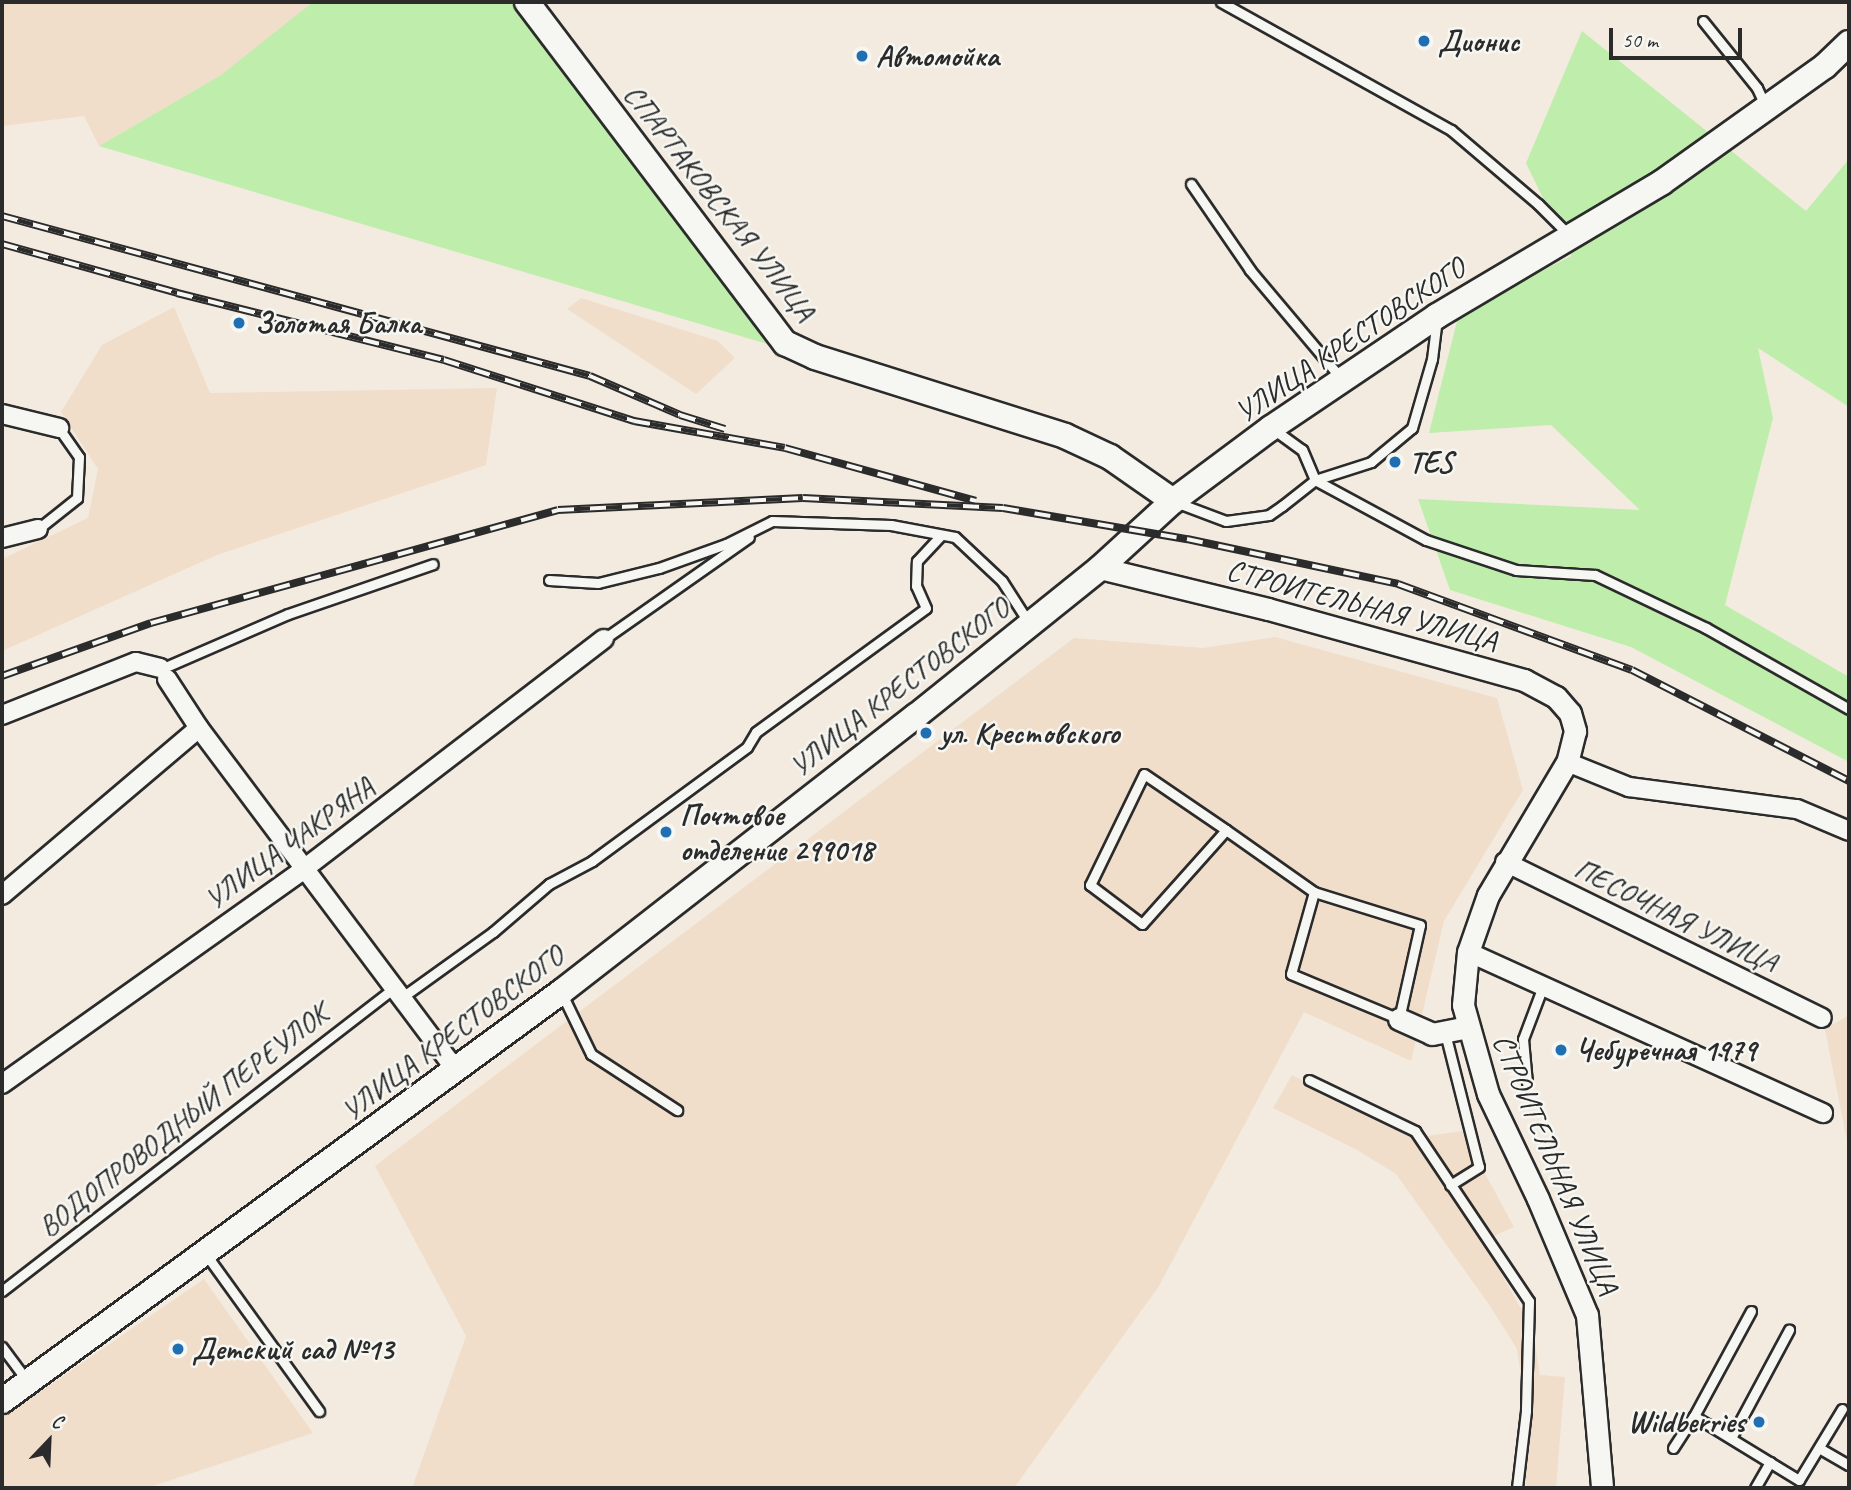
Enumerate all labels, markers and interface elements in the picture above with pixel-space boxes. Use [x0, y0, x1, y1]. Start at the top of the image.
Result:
scale bar [1613, 14, 1746, 58]
place label: Дионис [1438, 23, 1519, 59]
text: 50 m [1622, 27, 1658, 53]
marker: Дионис [1416, 33, 1432, 49]
place label: Автомойка [876, 38, 999, 74]
marker: Автомойка [854, 48, 870, 64]
street label: СПАРТАКОВСКАЯ УЛИЦА [617, 77, 823, 327]
street label: УЛИЦА КРЕСТОВСКОГО [1228, 250, 1472, 430]
place label: Золотая Балка [255, 305, 423, 341]
marker: Золотая Балка [229, 313, 249, 333]
place label: TES [1409, 444, 1453, 480]
marker: TES [1387, 454, 1403, 470]
street label: СТРОИТЕЛЬНАЯ УЛИЦА [1223, 552, 1501, 658]
street label: УЛИЦА КРЕСТОВСКОГО [781, 590, 1017, 784]
place label: ул. Крестовского [940, 715, 1119, 751]
marker: ул. Крестовского [918, 725, 934, 741]
street label: УЛИЦА ЧАКРЯНА [197, 769, 381, 917]
place label: Почтовое отделение 299018 [680, 797, 873, 868]
marker: Почтовое отделение 299018 [658, 824, 674, 840]
street label: ПЕСОЧНАЯ УЛИЦА [1568, 850, 1784, 980]
street label: УЛИЦА КРЕСТОВСКОГО [333, 937, 571, 1129]
street label: ВОДОПРОВОДНЫЙ ПЕРЕУЛОК [31, 996, 335, 1244]
street label: СТРОИТЕЛЬНАЯ УЛИЦА [1485, 1029, 1627, 1299]
place label: Чебуречная 1979 [1575, 1032, 1756, 1068]
marker: Чебуречная 1979 [1553, 1042, 1569, 1058]
place label: Детский сад №13 [192, 1331, 393, 1367]
marker: Детский сад №13 [170, 1341, 186, 1357]
place label: Wildberries [1628, 1404, 1745, 1440]
north arrow [14, 1406, 84, 1476]
text: С [48, 1409, 66, 1435]
marker: Wildberries [1751, 1414, 1767, 1430]

